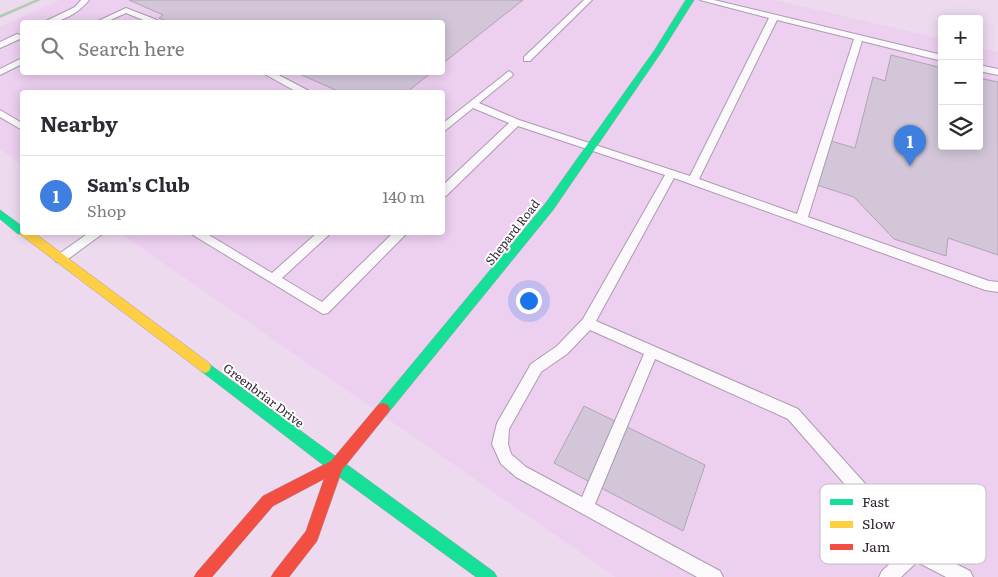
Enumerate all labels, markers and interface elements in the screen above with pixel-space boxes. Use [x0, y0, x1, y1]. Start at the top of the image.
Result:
map controls [938, 15, 983, 150]
button: + [938, 15, 983, 60]
search box [20, 20, 445, 75]
icon: search [38, 34, 66, 62]
text: Search here [78, 34, 185, 62]
button: − [938, 60, 983, 105]
button: layers [938, 105, 983, 150]
text: Nearby [40, 107, 118, 138]
pin: 1 [894, 125, 926, 166]
text: Sam's Club [87, 170, 190, 198]
text: 1 [53, 184, 59, 208]
text: 140 m [382, 184, 425, 208]
street label: Shepard Road [480, 195, 544, 269]
text: Shop [87, 198, 126, 222]
your location [516, 288, 542, 314]
street label: Greenbriar Drive [220, 359, 308, 431]
legend [820, 484, 986, 564]
text: Fast [862, 491, 890, 511]
text: Slow [862, 513, 895, 533]
text: Jam [862, 536, 891, 556]

